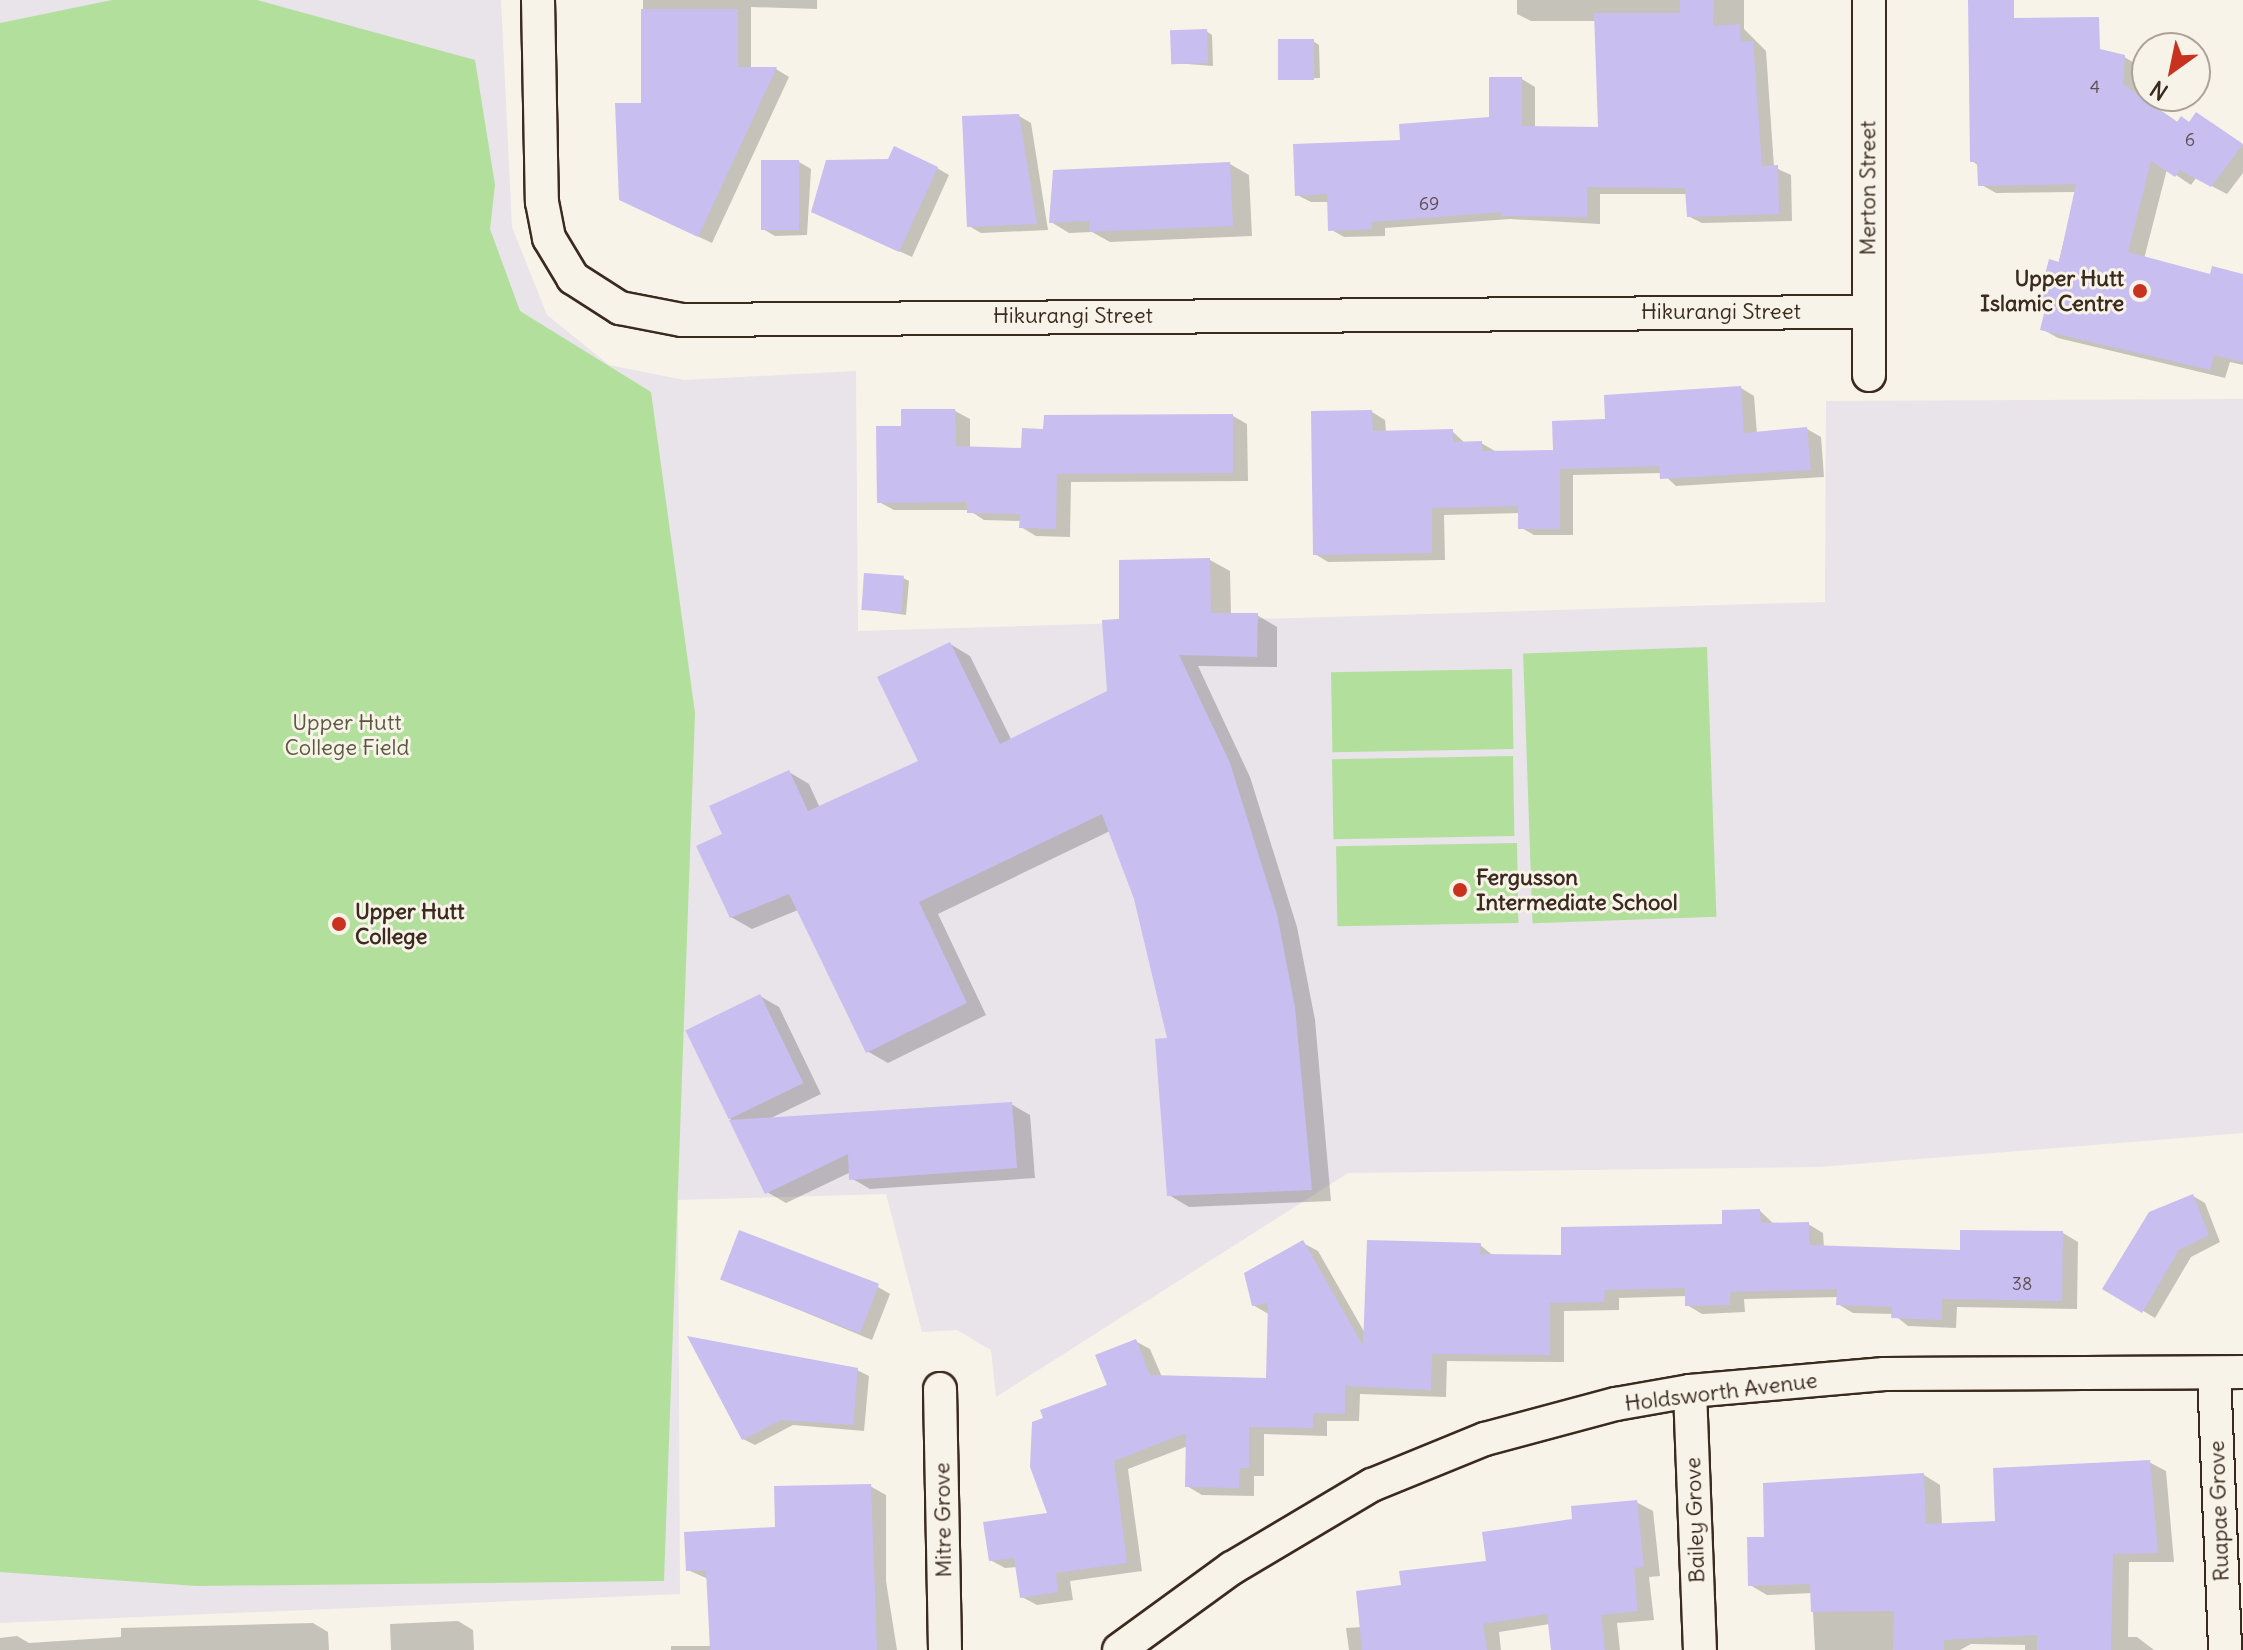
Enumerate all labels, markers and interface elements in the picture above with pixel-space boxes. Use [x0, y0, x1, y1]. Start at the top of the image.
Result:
north arrow [2131, 32, 2211, 112]
text: N [2145, 75, 2173, 106]
house number: 4 [2090, 76, 2100, 98]
street label: Merton Street [1855, 121, 1881, 255]
house number: 6 [2185, 129, 2195, 151]
house number: 69 [1419, 193, 1439, 215]
place label: Upper Hutt Islamic Centre [1980, 265, 2124, 316]
marker: Upper Hutt Islamic Centre [2131, 282, 2149, 300]
street label: Hikurangi Street [1641, 299, 1801, 325]
street label: Hikurangi Street [993, 303, 1153, 329]
park label: Upper Hutt College Field [285, 709, 409, 760]
place label: Fergusson Intermediate School [1476, 864, 1678, 916]
marker: Fergusson Intermediate School [1451, 881, 1469, 899]
place label: Upper Hutt College [355, 898, 464, 950]
marker: Upper Hutt College [330, 915, 348, 933]
house number: 38 [2012, 1273, 2032, 1295]
street label: Holdsworth Avenue [1623, 1367, 1819, 1417]
street label: Ruapae Grove [2203, 1440, 2235, 1582]
street label: Bailey Grove [1680, 1457, 1710, 1583]
street label: Mitre Grove [929, 1462, 957, 1578]

